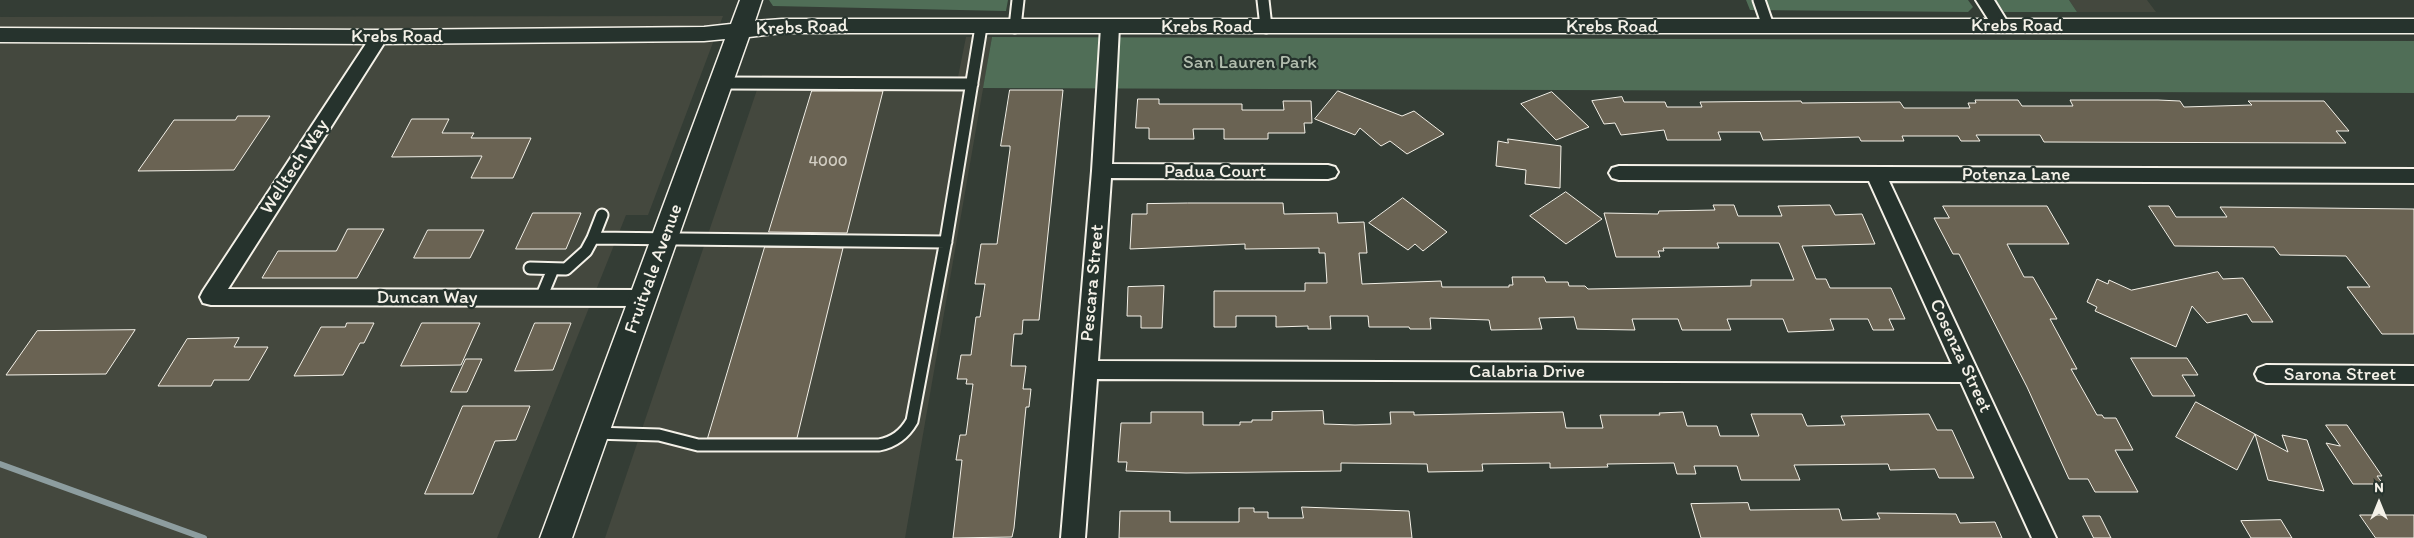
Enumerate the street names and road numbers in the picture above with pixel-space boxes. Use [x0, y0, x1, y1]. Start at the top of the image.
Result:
street label: Krebs Road [756, 15, 848, 41]
street label: Krebs Road [1971, 15, 2063, 37]
street label: Krebs Road [1161, 16, 1253, 38]
street label: Krebs Road [1566, 16, 1658, 38]
street label: Krebs Road [351, 26, 443, 48]
street label: Welltech Way [256, 115, 334, 219]
street label: Padua Court [1164, 161, 1266, 183]
street label: Potenza Lane [1962, 164, 2070, 186]
street label: Fruitvale Avenue [620, 201, 688, 337]
street label: Pescara Street [1077, 223, 1109, 343]
street label: Duncan Way [376, 287, 478, 309]
street label: Cosenza Street [1924, 296, 1996, 416]
street label: Calabria Drive [1469, 361, 1585, 383]
street label: Sarona Street [2284, 364, 2396, 386]

